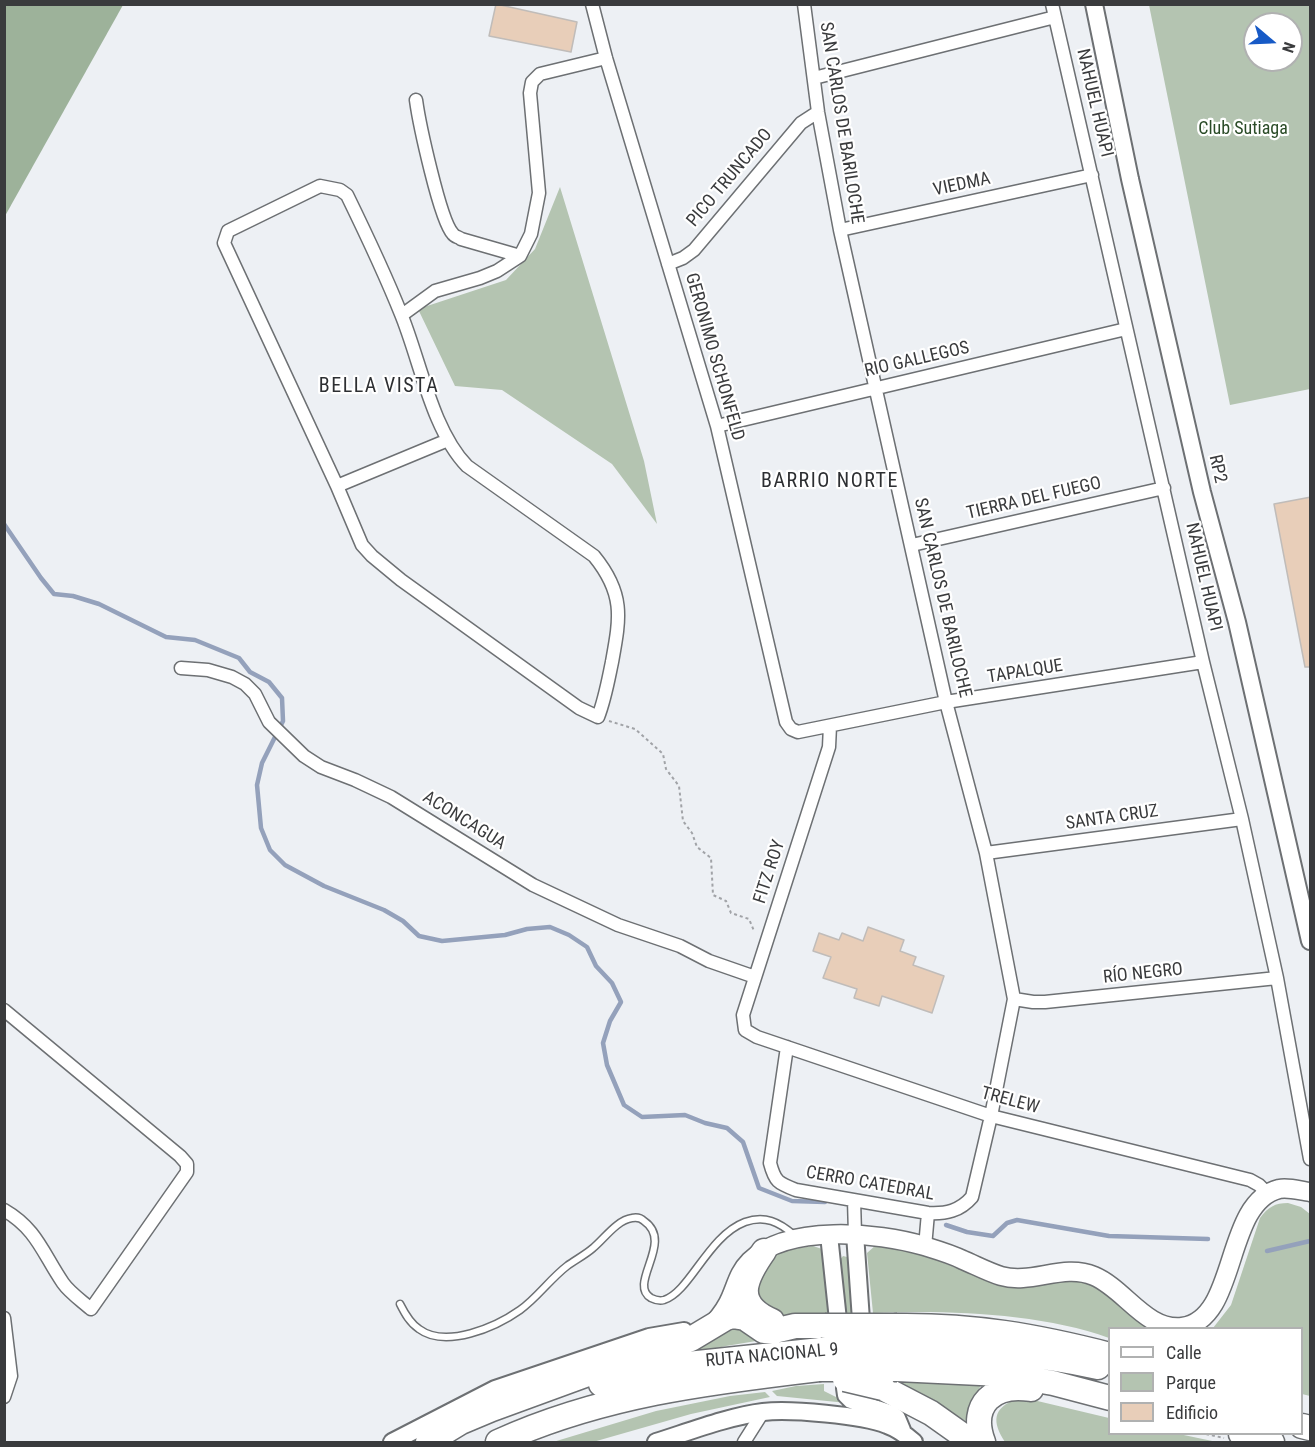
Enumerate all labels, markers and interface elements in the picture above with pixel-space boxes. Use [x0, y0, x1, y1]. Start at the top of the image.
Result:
north arrow [1243, 12, 1303, 72]
street label: SAN CARLOS DE BARILOCHE [814, 20, 868, 226]
text: N [1278, 40, 1299, 55]
street label: NAHUEL HUAPI [1071, 47, 1117, 159]
park label: Club Sutiaga [1198, 118, 1288, 140]
street label: PICO TRUNCADO [683, 125, 777, 231]
street label: VIEDMA [931, 168, 993, 202]
street label: GERONIMO SCHONFELD [680, 271, 748, 443]
street label: RIO GALLEGOS [863, 337, 971, 383]
district label: BELLA VISTA [319, 375, 439, 399]
street label: RP2 [1203, 453, 1231, 485]
district label: BARRIO NORTE [761, 470, 899, 494]
street label: TIERRA DEL FUEGO [965, 473, 1103, 525]
street label: SAN CARLOS DE BARILOCHE [909, 496, 975, 700]
street label: NAHUEL HUAPI [1180, 521, 1226, 633]
street label: TAPALQUE [986, 655, 1064, 689]
street label: ACONCAGUA [418, 787, 510, 855]
street label: SANTA CRUZ [1064, 801, 1160, 835]
street label: FITZ ROY [750, 838, 790, 906]
street label: RÍO NEGRO [1102, 959, 1184, 989]
street label: TRELEW [979, 1083, 1041, 1119]
street label: CERRO CATEDRAL [804, 1162, 936, 1206]
legend [1108, 1327, 1303, 1435]
street label: RUTA NACIONAL 9 [705, 1339, 839, 1373]
text: Calle [1166, 1342, 1202, 1363]
text: Parque [1166, 1372, 1216, 1393]
text: Edificio [1166, 1402, 1218, 1423]

